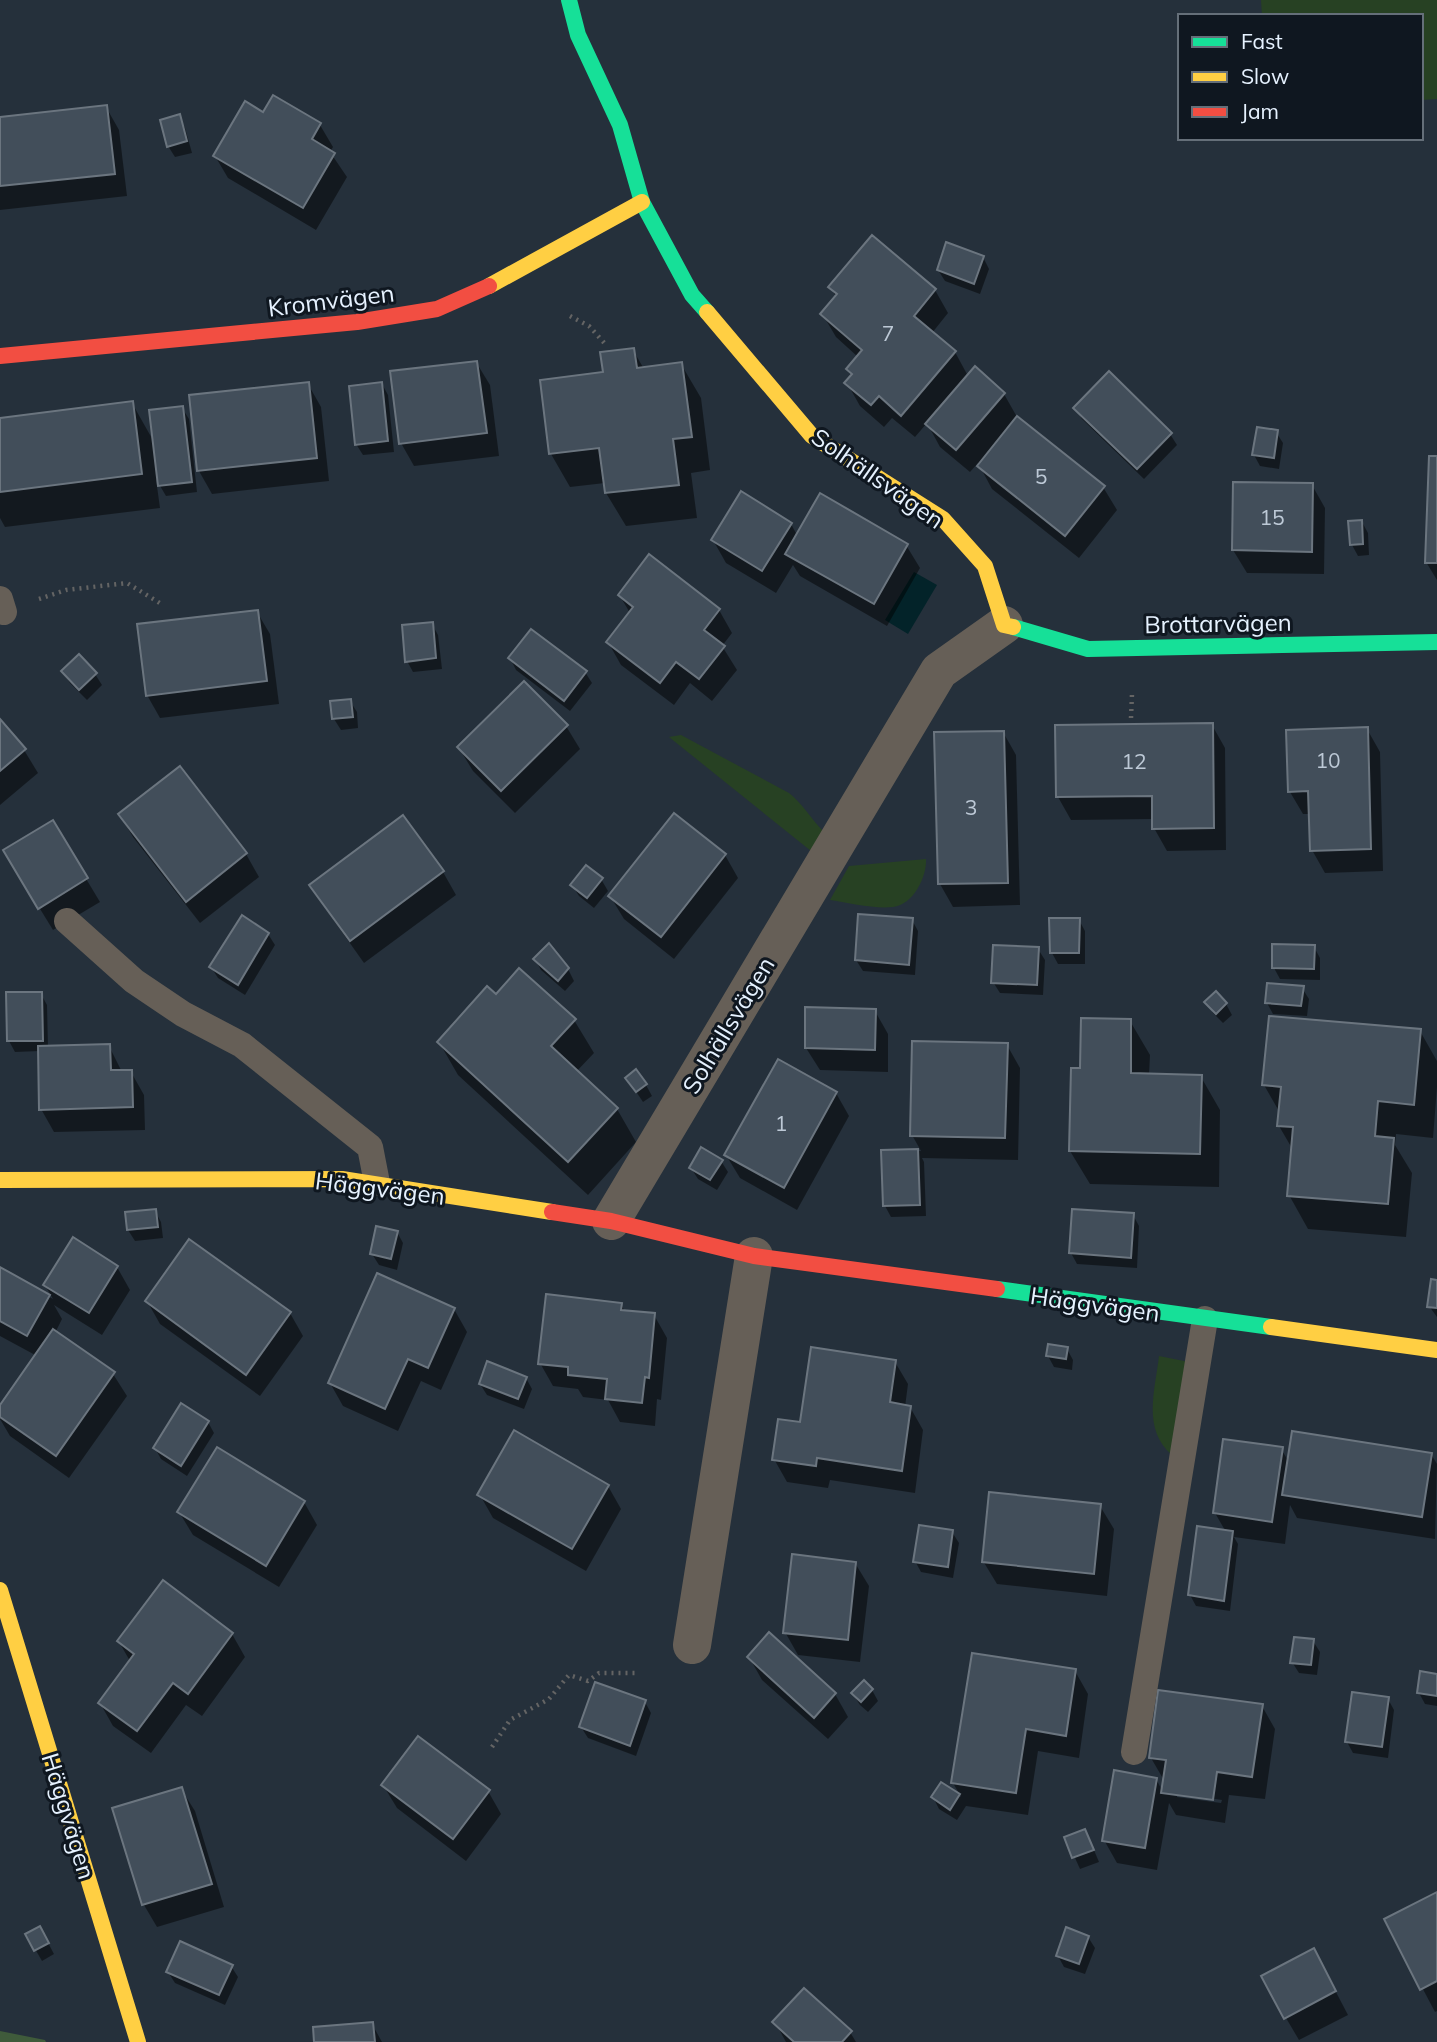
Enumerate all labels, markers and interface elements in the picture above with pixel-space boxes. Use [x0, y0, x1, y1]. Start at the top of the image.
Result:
legend [1178, 14, 1423, 140]
text: Fast [1241, 28, 1283, 54]
text: Slow [1241, 63, 1289, 89]
text: Jam [1241, 98, 1279, 124]
street label: Kromvägen [266, 277, 396, 323]
house number: 7 [882, 320, 894, 346]
street label: Solhällsvägen [806, 421, 950, 535]
house number: 5 [1035, 463, 1047, 489]
house number: 15 [1259, 504, 1285, 530]
street label: Brottarvägen [1144, 607, 1292, 639]
house number: 10 [1315, 747, 1341, 773]
house number: 12 [1121, 748, 1147, 774]
house number: 3 [965, 794, 977, 820]
street label: Solhällsvägen [675, 951, 781, 1099]
house number: 1 [775, 1110, 787, 1136]
street label: Häggvägen [313, 1165, 447, 1211]
street label: Häggvägen [1028, 1280, 1162, 1328]
street label: Häggvägen [36, 1749, 102, 1883]

